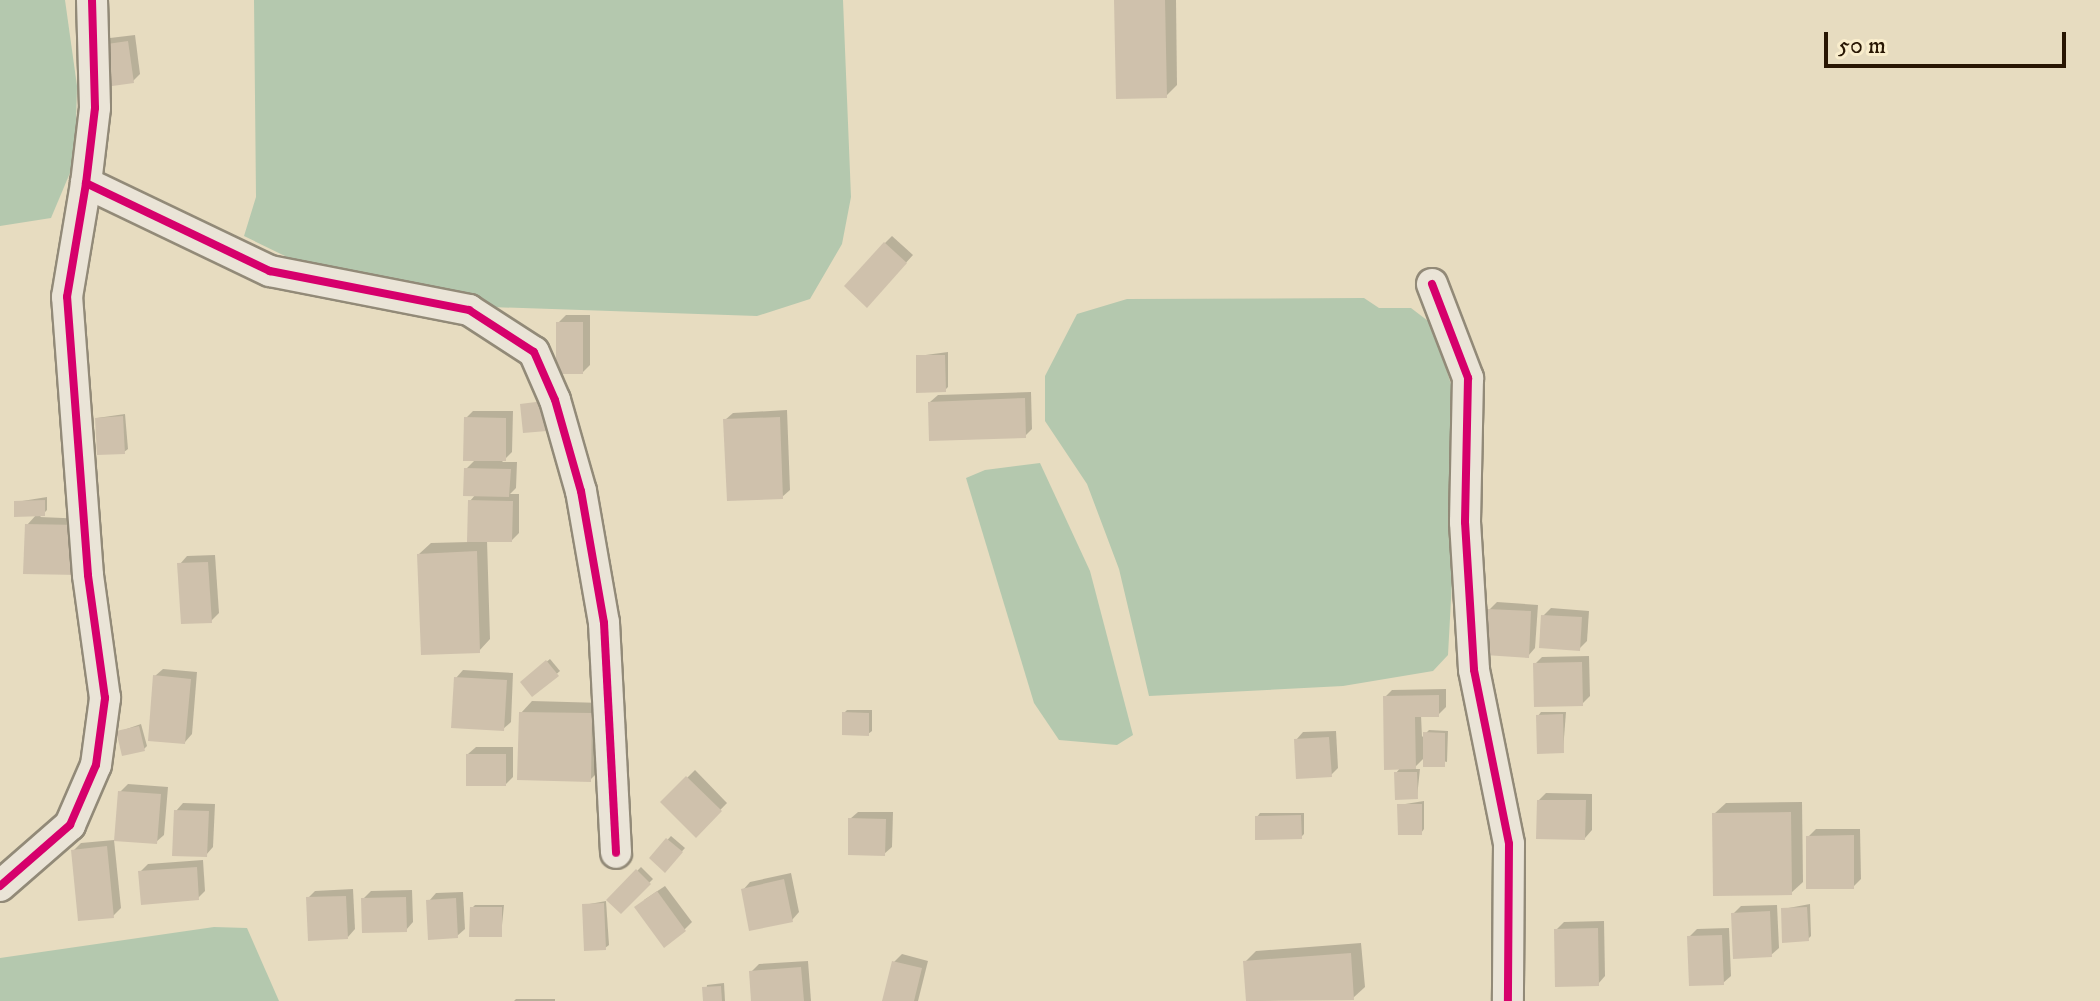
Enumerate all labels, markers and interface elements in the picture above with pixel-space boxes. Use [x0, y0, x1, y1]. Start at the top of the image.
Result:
scale bar [1828, 16, 2070, 66]
text: 50 m [1838, 31, 1886, 61]

